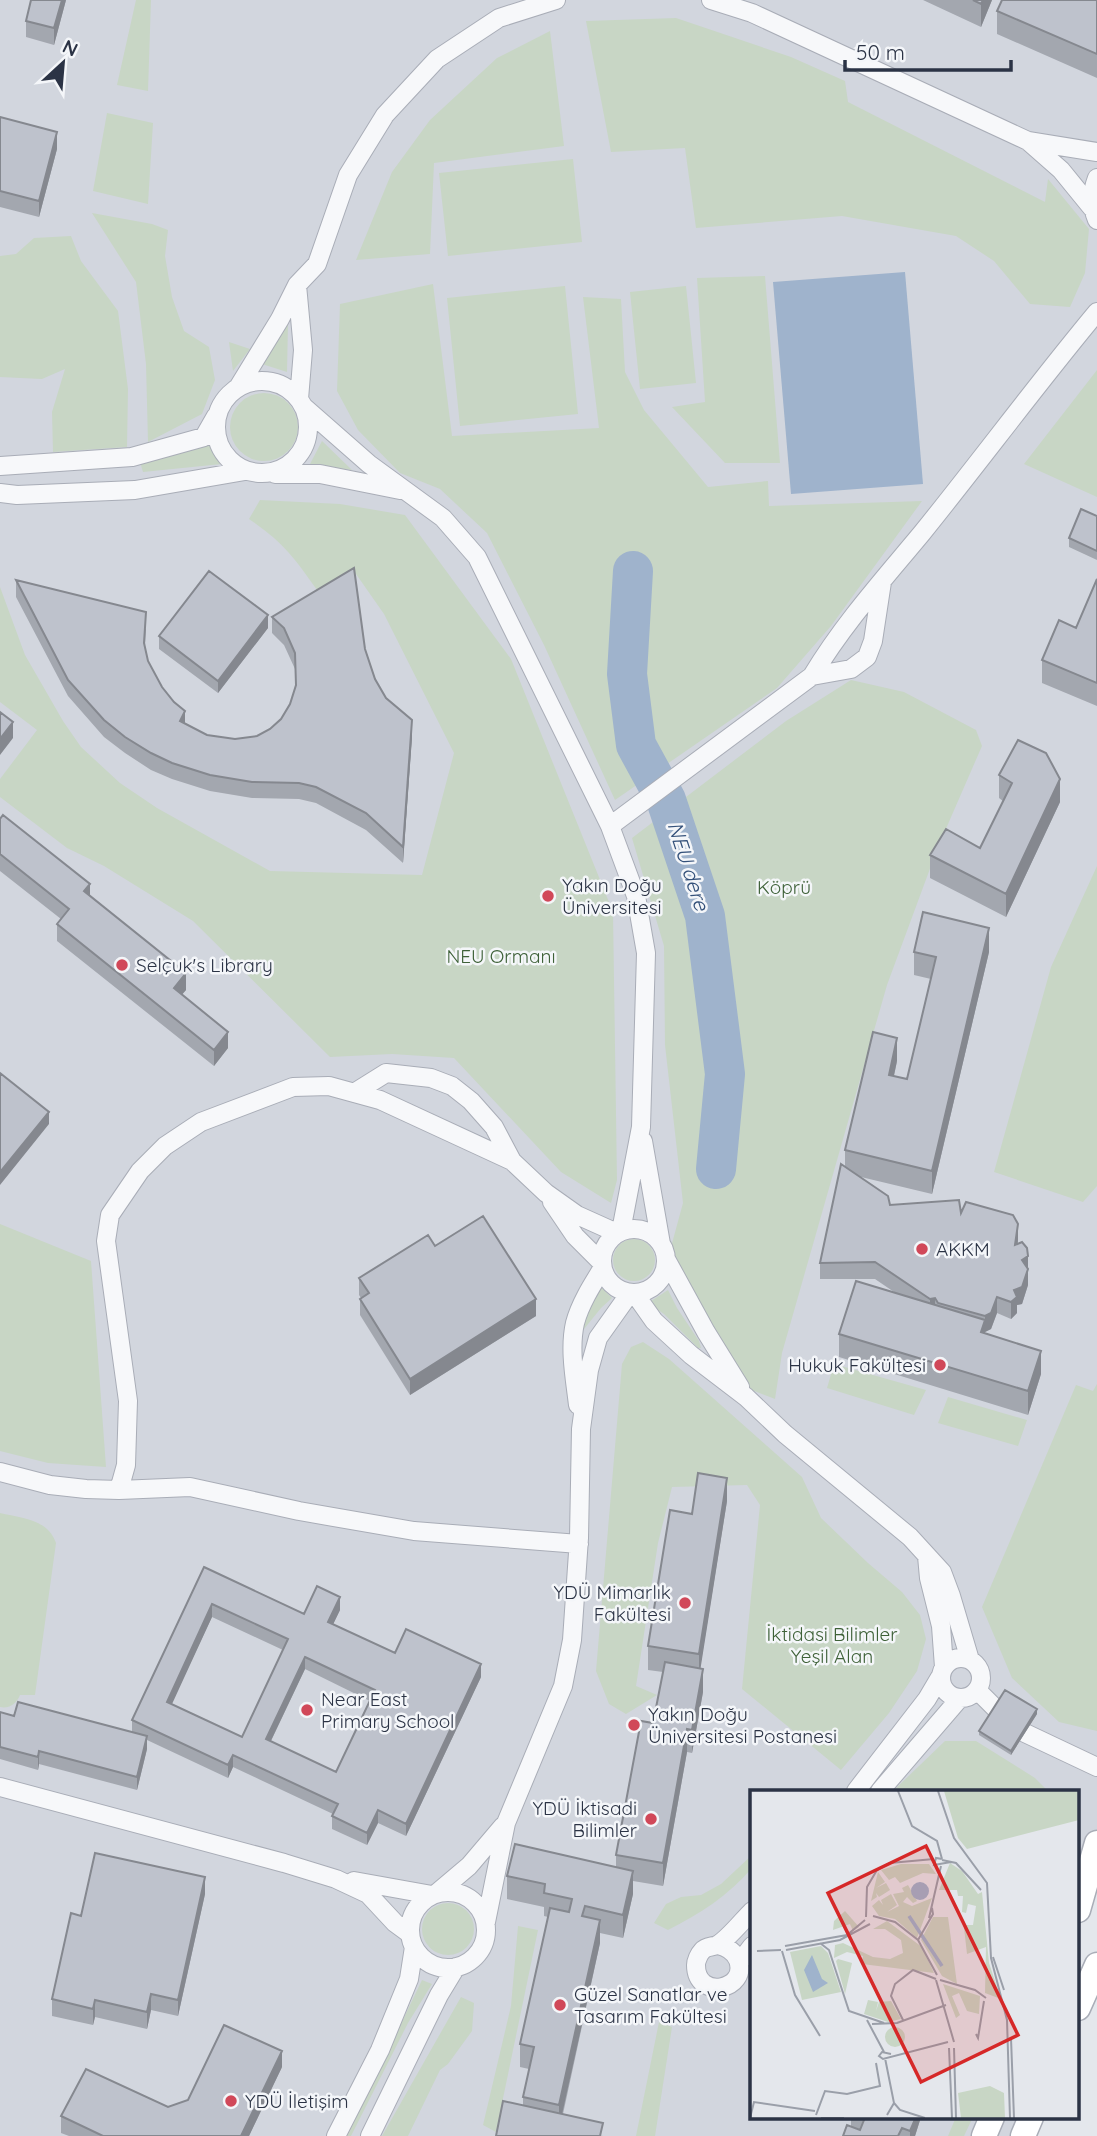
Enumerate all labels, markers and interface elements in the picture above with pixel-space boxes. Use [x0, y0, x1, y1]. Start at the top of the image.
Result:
north arrow [28, 28, 98, 98]
scale bar [845, 28, 1011, 72]
text: N [59, 34, 82, 62]
text: 50 m [856, 39, 905, 65]
water label: NEU dere [662, 818, 716, 915]
place label: Yakın Doğu Üniversitesi [562, 873, 662, 919]
park label: Köprü [757, 875, 811, 899]
marker: Yakın Doğu Üniversitesi [540, 888, 556, 904]
park label: NEU Ormanı [446, 944, 556, 968]
place label: Selçuk's Library [136, 953, 273, 977]
marker: Selçuk's Library [114, 957, 130, 973]
place label: AKKM [936, 1237, 990, 1261]
marker: AKKM [914, 1241, 930, 1257]
place label: Hukuk Fakültesi [788, 1353, 926, 1377]
marker: Hukuk Fakültesi [932, 1357, 948, 1373]
place label: YDÜ Mimarlık Fakültesi [553, 1580, 671, 1626]
marker: YDÜ Mimarlık Fakültesi [677, 1595, 693, 1611]
park label: İktidasi Bilimler Yeşil Alan [766, 1622, 898, 1668]
place label: Near East Primary School [321, 1687, 454, 1733]
marker: Near East Primary School [299, 1702, 315, 1718]
place label: Yakın Doğu Üniversitesi Postanesi [648, 1702, 837, 1748]
marker: Yakın Doğu Üniversitesi Postanesi [626, 1717, 642, 1733]
inset map [750, 1790, 1080, 2118]
place label: YDÜ İktisadi Bilimler [532, 1796, 638, 1842]
marker: YDÜ İktisadi Bilimler [643, 1811, 659, 1827]
place label: Güzel Sanatlar ve Tasarım Fakültesi [574, 1982, 727, 2028]
marker: Güzel Sanatlar ve Tasarım Fakültesi [552, 1997, 568, 2013]
place label: YDÜ İletişim [245, 2089, 349, 2113]
marker: YDÜ İletişim [223, 2093, 239, 2109]

